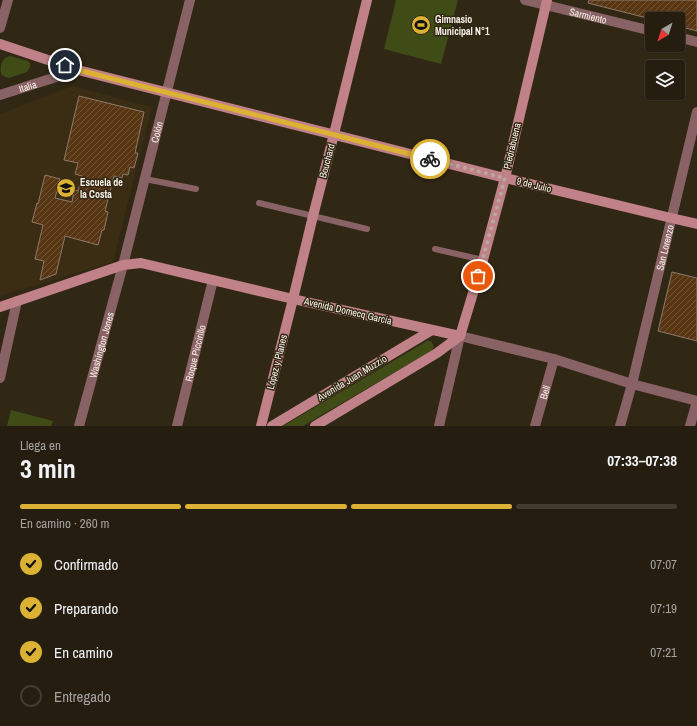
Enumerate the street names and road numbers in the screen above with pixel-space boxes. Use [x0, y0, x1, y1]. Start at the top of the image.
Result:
street label: Sarmiento [568, 5, 609, 26]
street label: Italia [17, 77, 38, 95]
street label: Colón [148, 120, 166, 144]
street label: Piedrabuena [500, 121, 524, 170]
street label: Bouchard [316, 142, 338, 180]
street label: 9 de Julio [515, 174, 553, 196]
street label: San Lorenzo [653, 223, 676, 272]
street label: Avenida Domecq García [302, 294, 394, 328]
street label: Washington Jones [86, 311, 116, 379]
street label: Roque Piccirillo [182, 323, 208, 383]
street label: López y Planes [264, 333, 290, 391]
street label: Avenida Juan Muzzio [314, 352, 389, 404]
street label: Bell [536, 384, 553, 401]

